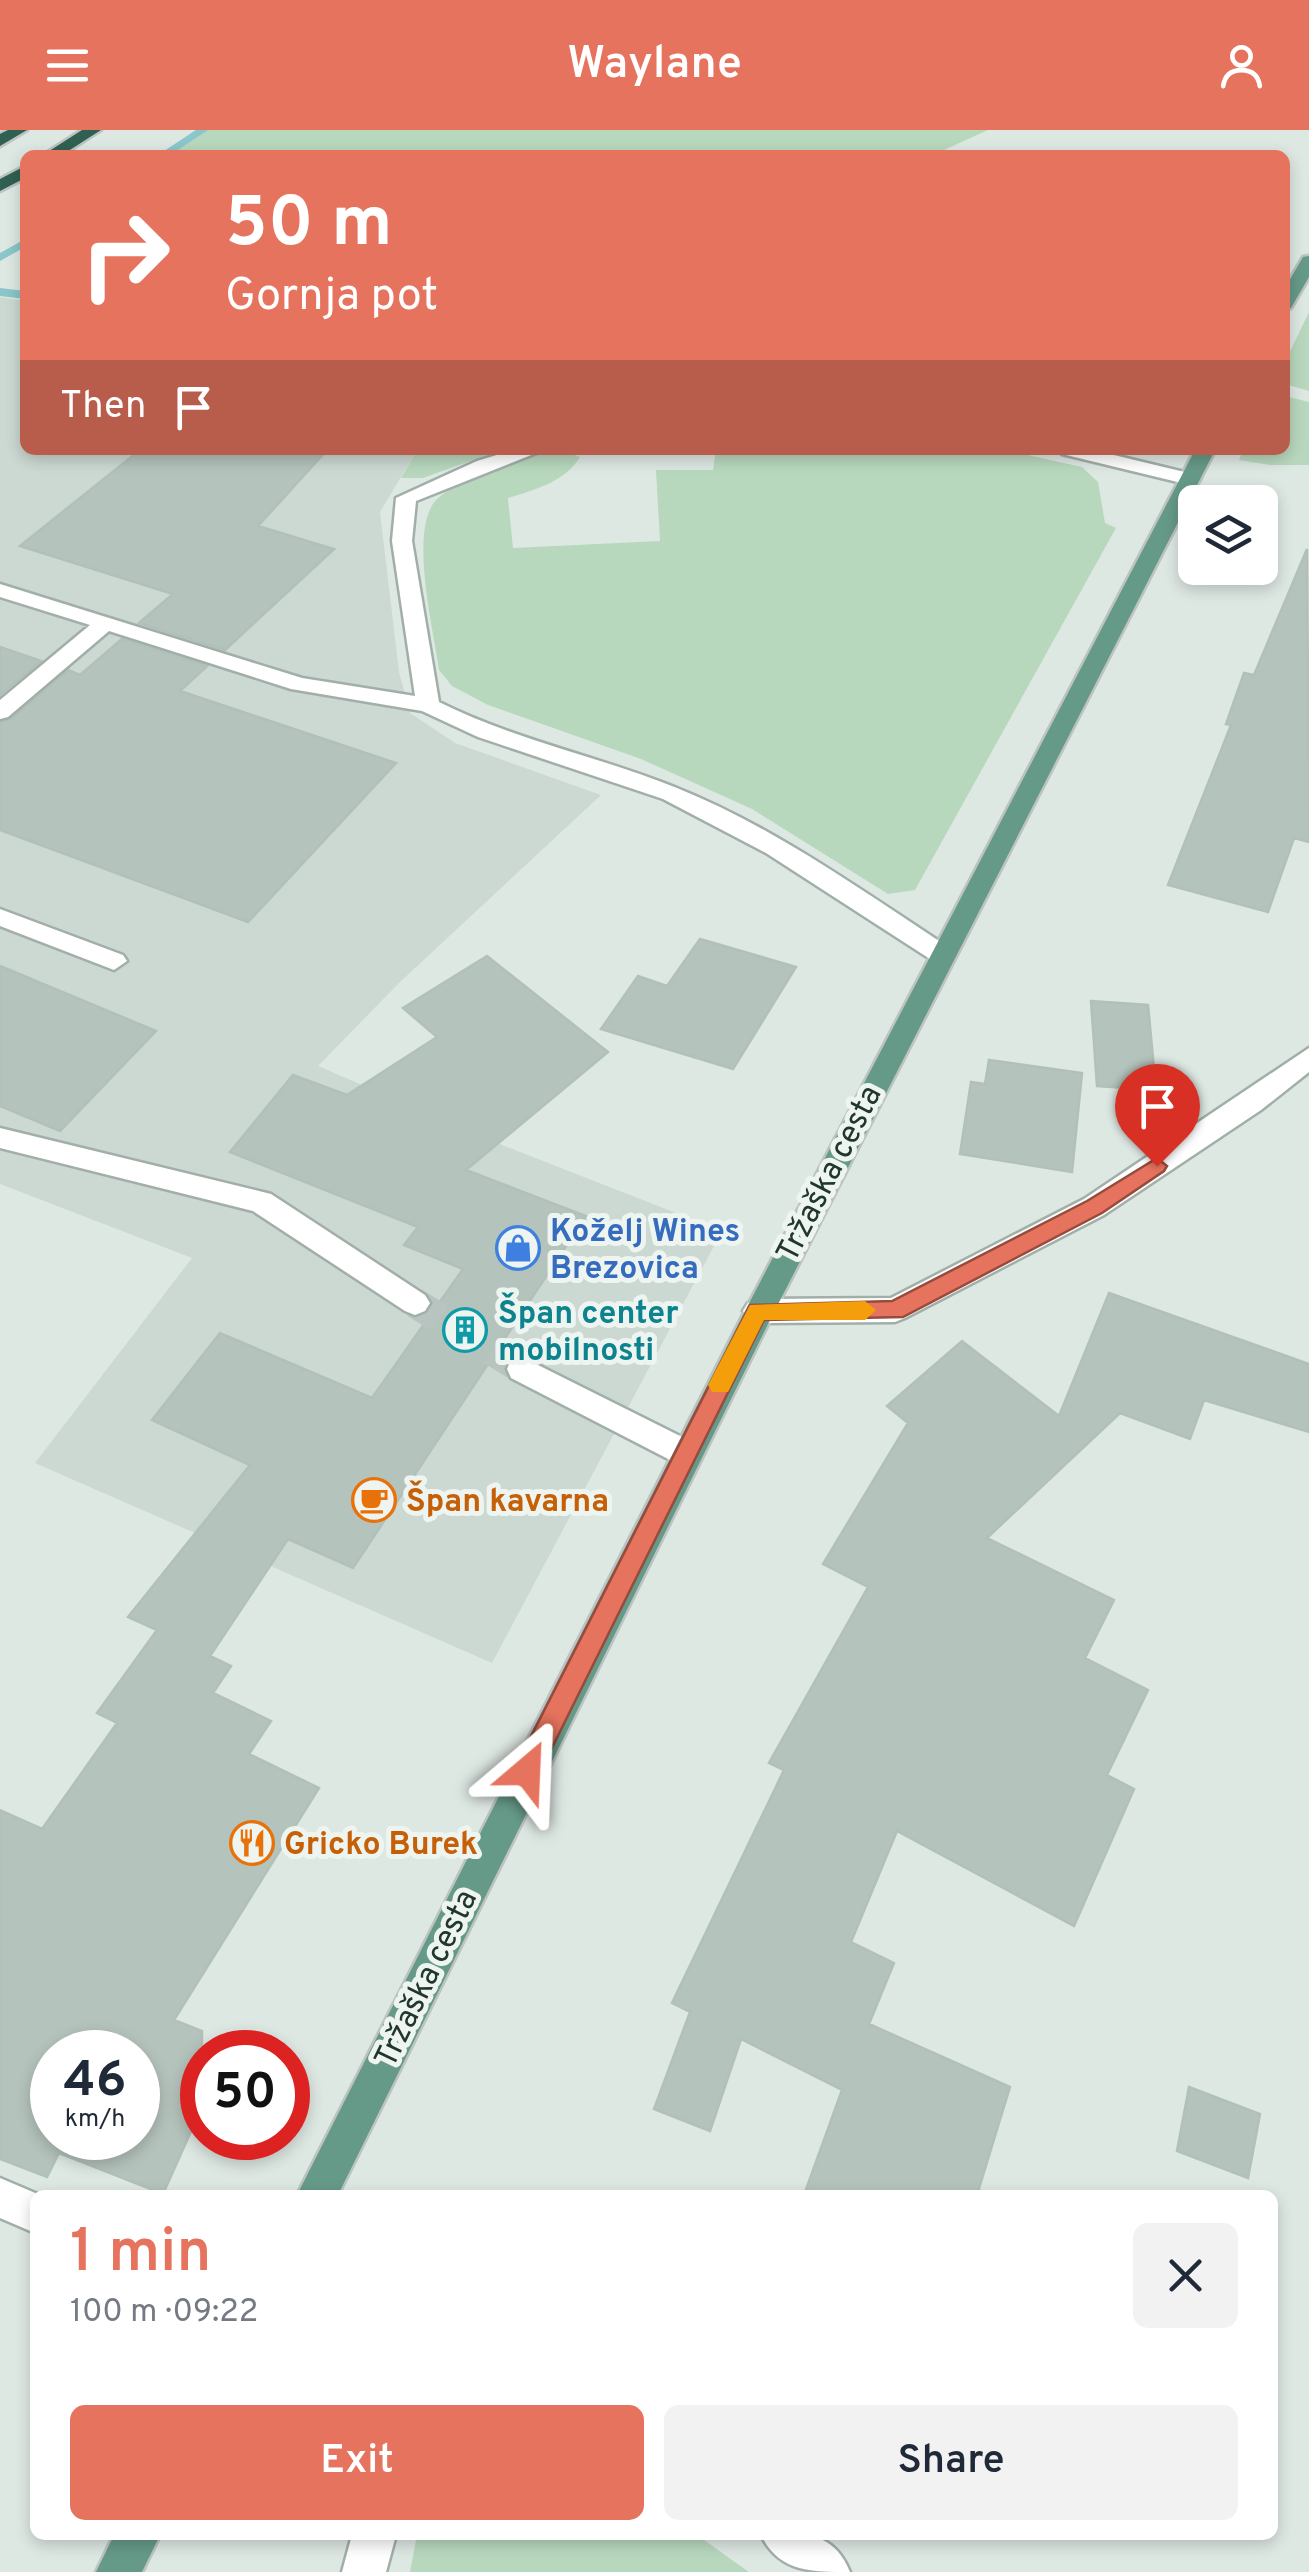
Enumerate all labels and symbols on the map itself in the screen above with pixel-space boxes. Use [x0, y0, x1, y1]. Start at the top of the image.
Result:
pin [1115, 1064, 1200, 1167]
street label: Tržaška cesta [769, 1079, 892, 1269]
place label: Koželj Wines Brezovica [550, 1213, 740, 1290]
shop icon: Koželj Wines Brezovica [495, 1225, 541, 1271]
place label: Špan center mobilnosti [498, 1292, 679, 1372]
building icon: Špan center mobilnosti [442, 1307, 488, 1353]
cafe icon: Špan kavarna [351, 1477, 397, 1523]
place label: Špan kavarna [406, 1480, 609, 1523]
position arrow [475, 1719, 579, 1823]
restaurant icon: Gricko Burek [229, 1820, 275, 1866]
place label: Gricko Burek [284, 1826, 478, 1866]
street label: Tržaška cesta [367, 1884, 488, 2075]
speed limit sign: 50 [180, 2030, 310, 2160]

